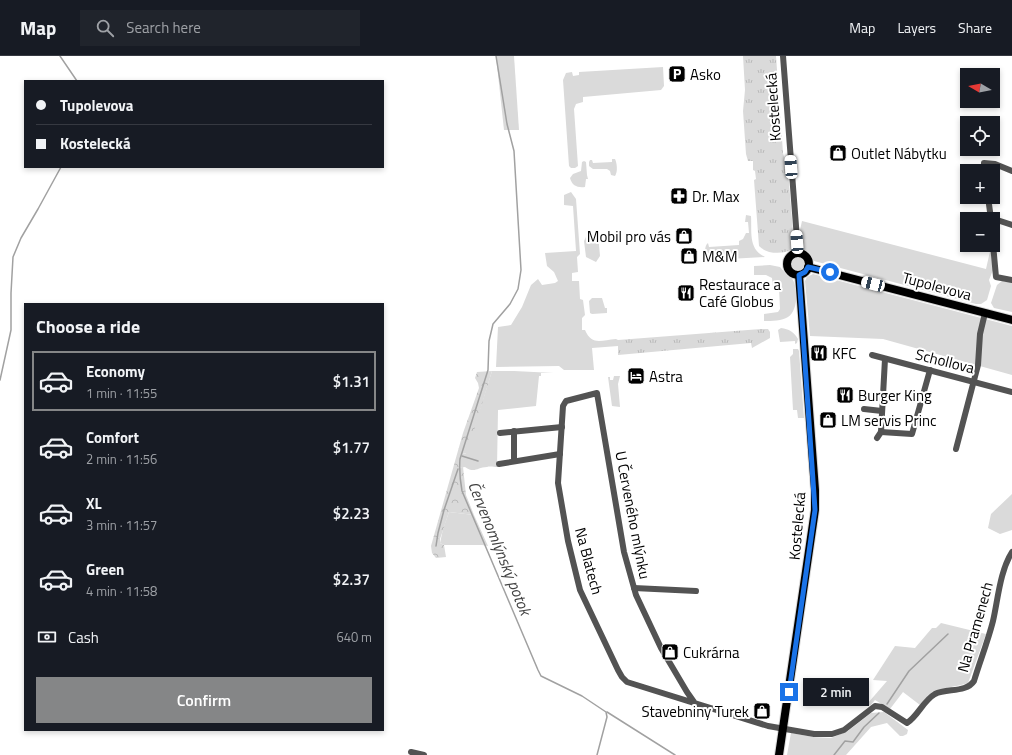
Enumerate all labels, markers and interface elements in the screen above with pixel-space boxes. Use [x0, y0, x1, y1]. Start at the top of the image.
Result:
search box [80, 10, 360, 46]
text: Map [20, 13, 56, 42]
text: Search here [126, 16, 201, 39]
icon: search [94, 17, 116, 39]
text: Map [849, 17, 875, 38]
text: Layers [897, 17, 936, 38]
text: Share [958, 17, 992, 38]
place label: Asko [690, 63, 721, 86]
parking icon: Asko [667, 64, 687, 84]
north arrow [960, 68, 1000, 108]
map controls [960, 68, 1000, 252]
street label: Kostelecká [759, 72, 787, 142]
text: Tupolevova [60, 94, 133, 117]
button: locate [960, 116, 1000, 156]
text: Kostelecká [60, 132, 131, 155]
place label: Outlet Nábytku [851, 142, 947, 165]
shop icon: Outlet Nábytku [828, 143, 848, 163]
car [784, 155, 798, 179]
button: + [960, 164, 1000, 204]
place label: Dr. Max [692, 185, 740, 208]
pharmacy icon: Dr. Max [669, 186, 689, 206]
button: − [960, 212, 1000, 252]
place label: Mobil pro vás [587, 225, 671, 248]
shop icon: Mobil pro vás [674, 226, 694, 246]
car [790, 230, 804, 254]
place label: M&M [702, 245, 738, 268]
shop icon: M&M [679, 246, 699, 266]
route start [821, 263, 839, 281]
street label: Tupolevova [900, 266, 975, 306]
place label: Restaurace a Café Globus [699, 273, 781, 313]
car [860, 275, 886, 293]
restaurant icon: Restaurace a Café Globus [676, 283, 696, 303]
text: Choose a ride [36, 313, 140, 340]
place label: KFC [832, 342, 856, 365]
restaurant icon: KFC [809, 343, 829, 363]
street label: Schollova [913, 343, 977, 380]
text: Economy [86, 360, 145, 383]
icon: car [38, 363, 74, 399]
place label: Astra [649, 365, 683, 388]
hotel icon: Astra [626, 366, 646, 386]
text: $1.31 [333, 370, 370, 393]
text: 1 min · 11:55 [86, 383, 157, 403]
place label: Burger King [858, 384, 932, 407]
restaurant icon: Burger King [835, 385, 855, 405]
place label: LM servis Princ [841, 409, 937, 432]
shop icon: LM servis Princ [818, 410, 838, 430]
text: Comfort [86, 426, 139, 449]
icon: car [38, 429, 74, 465]
text: $1.77 [333, 436, 370, 459]
text: 2 min · 11:56 [86, 449, 157, 469]
street label: U Červeného mlýnku [609, 449, 657, 581]
water label: Červenomlýnský potok [462, 477, 539, 620]
street label: Kostelecká [783, 491, 811, 561]
text: XL [86, 492, 102, 515]
icon: car [38, 495, 74, 531]
text: $2.23 [333, 502, 370, 525]
text: 3 min · 11:57 [86, 515, 157, 535]
street label: Na Blatech [569, 525, 609, 597]
text: Green [86, 558, 124, 581]
icon: car [38, 561, 74, 597]
text: $2.37 [333, 568, 370, 591]
street label: Na Pramenech [951, 579, 999, 675]
text: 4 min · 11:58 [86, 581, 157, 601]
icon: cash [36, 626, 58, 648]
text: Cash [68, 626, 99, 649]
text: 640 m [336, 627, 372, 647]
place label: Cukrárna [683, 641, 740, 664]
shop icon: Cukrárna [660, 642, 680, 662]
button: Confirm [36, 677, 372, 723]
callout: 2 min [803, 678, 869, 706]
text: 2 min [820, 682, 852, 702]
route end [780, 683, 798, 701]
place label: Stavebniny Turek [642, 700, 749, 723]
shop icon: Stavebniny Turek [752, 701, 772, 721]

